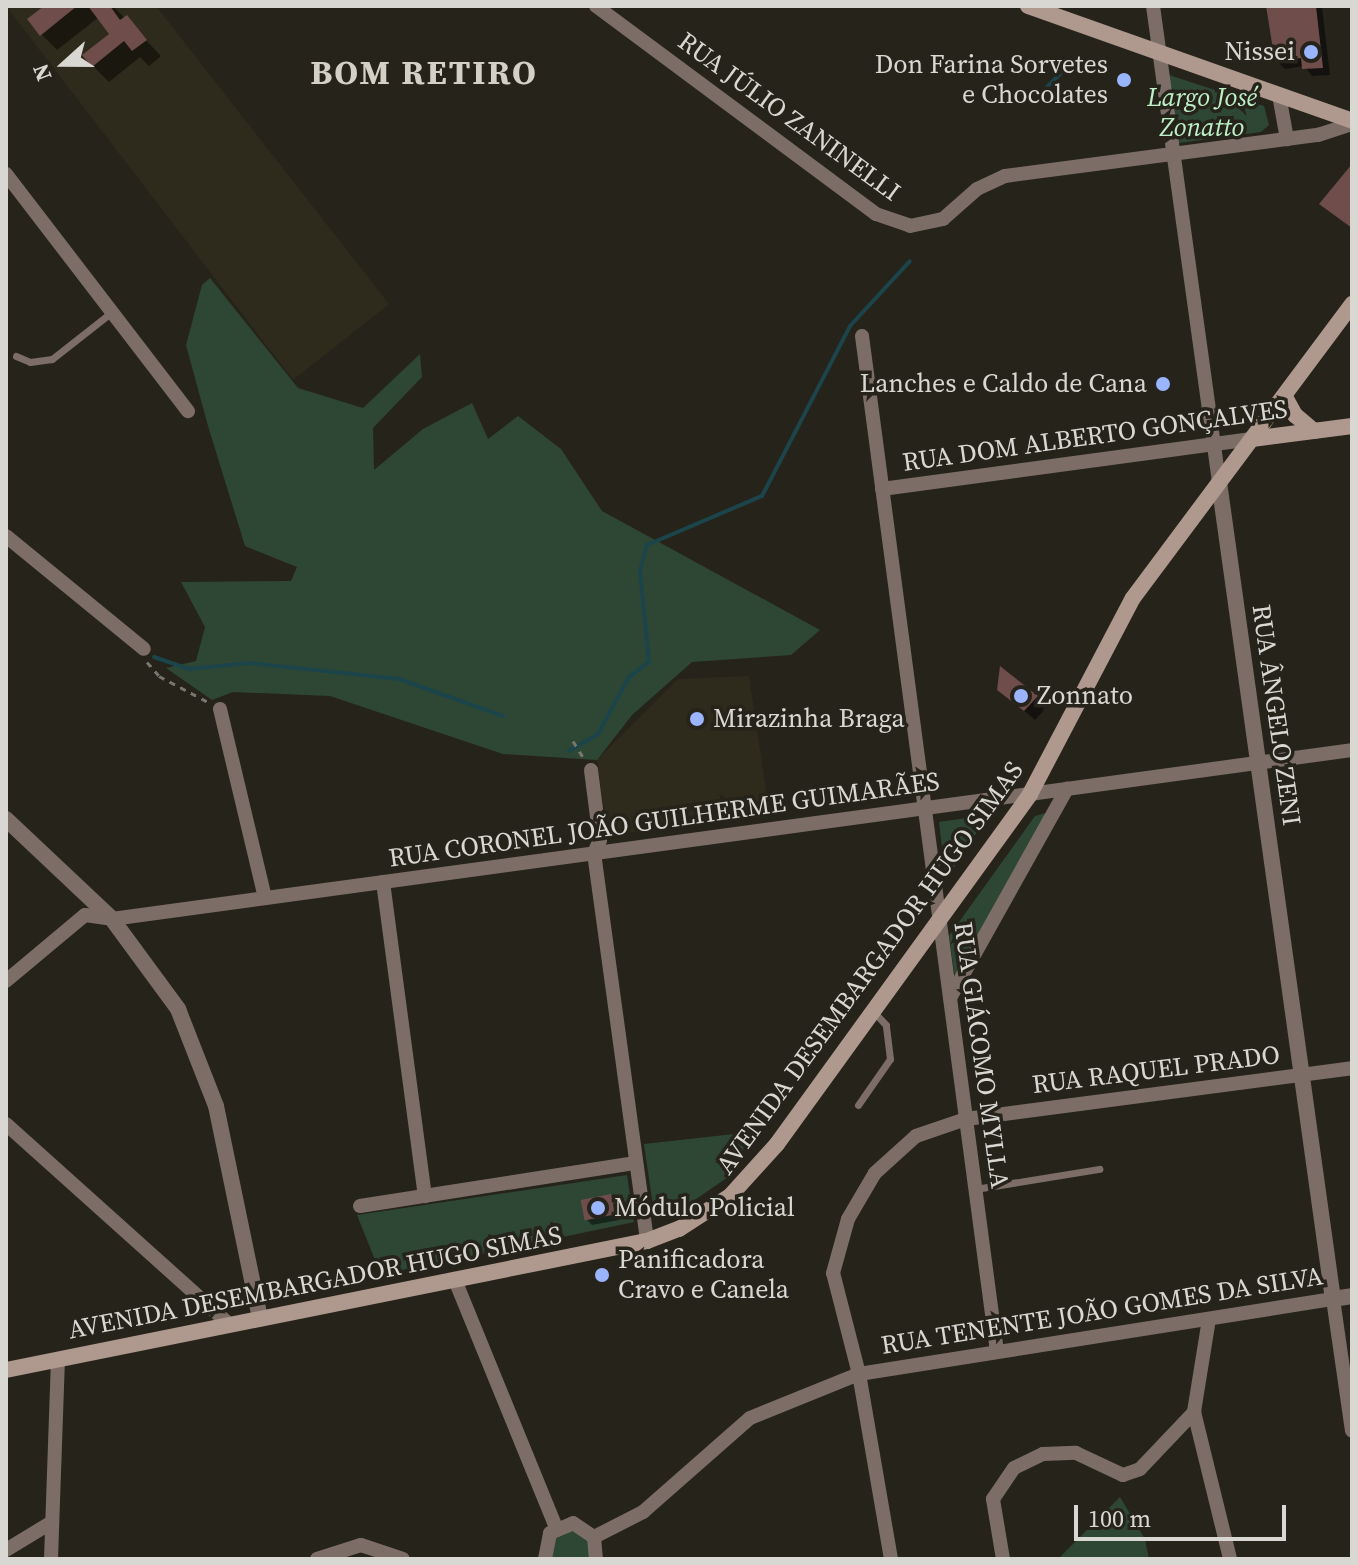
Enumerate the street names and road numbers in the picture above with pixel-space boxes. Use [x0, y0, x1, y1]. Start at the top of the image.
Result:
street label: RUA JÚLIO ZANINELLI [672, 26, 906, 208]
street label: RUA DOM ALBERTO GONÇALVES [900, 394, 1290, 478]
street label: RUA ÂNGELO ZENI [1245, 602, 1307, 828]
street label: AVENIDA DESEMBARGADOR HUGO SIMAS [710, 756, 1030, 1180]
street label: RUA CORONEL JOÃO GUILHERME GUIMARÃES [387, 766, 941, 874]
street label: RUA GIÁCOMO MYLLA [947, 920, 1015, 1190]
street label: RUA RAQUEL PRADO [1030, 1039, 1282, 1101]
street label: AVENIDA DESEMBARGADOR HUGO SIMAS [65, 1220, 565, 1346]
street label: RUA TENENTE JOÃO GOMES DA SILVA [879, 1261, 1325, 1361]

